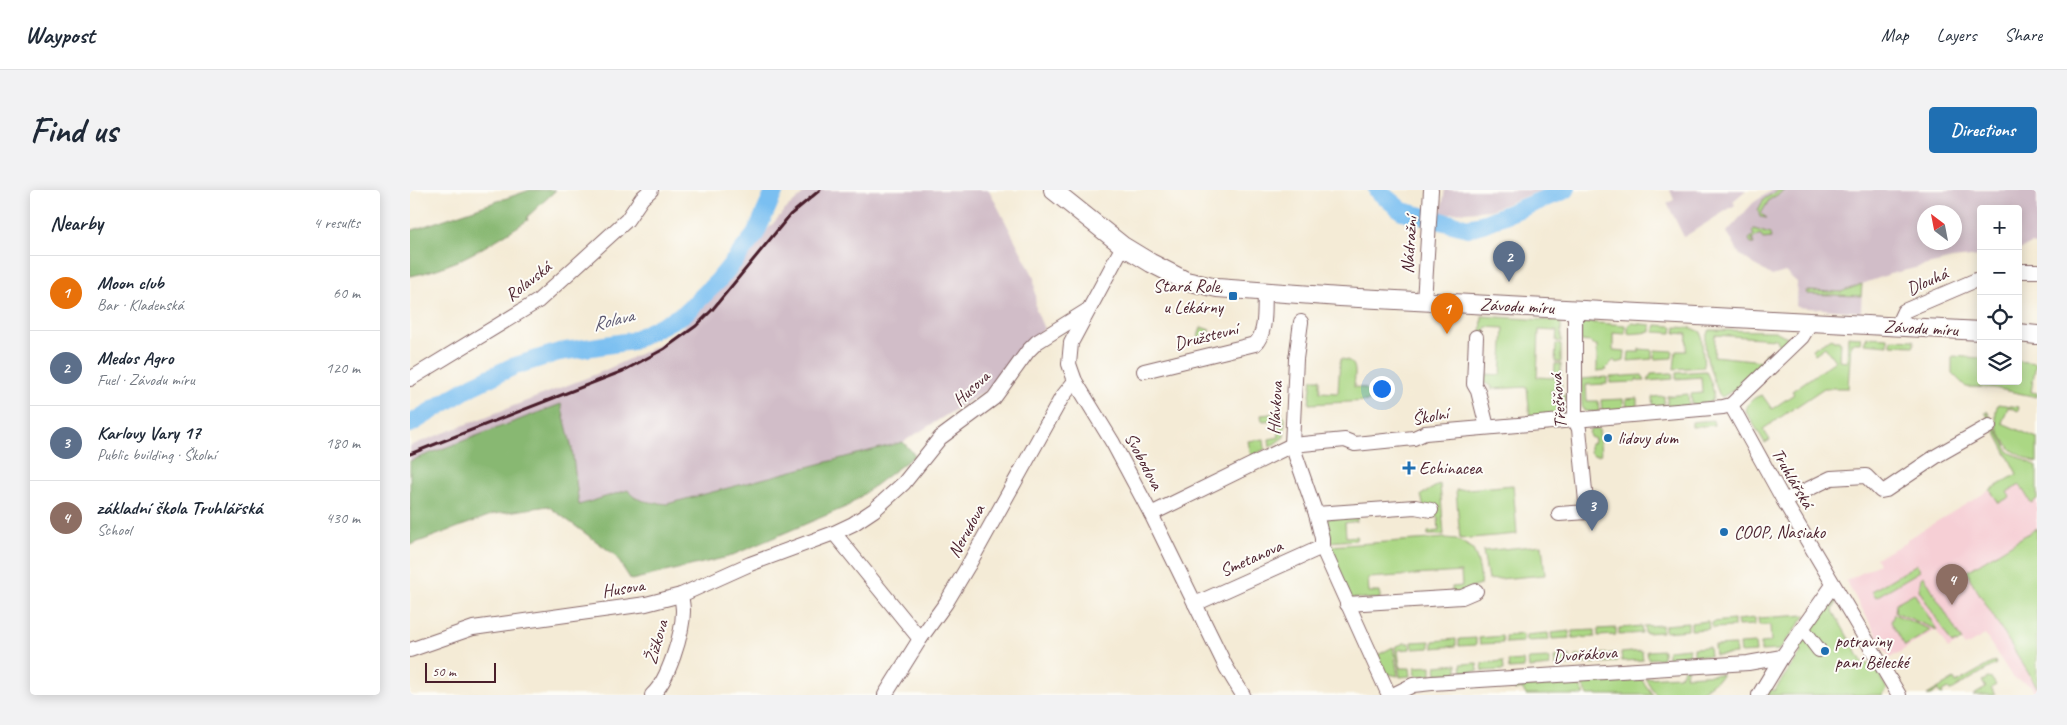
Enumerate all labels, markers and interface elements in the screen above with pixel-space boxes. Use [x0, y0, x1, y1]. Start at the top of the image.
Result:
text: Waypost [25, 20, 95, 50]
text: Map [1881, 24, 1909, 46]
text: Layers [1937, 24, 1976, 46]
text: Share [2004, 24, 2042, 46]
button: Directions [1929, 107, 2037, 153]
text: Find us [30, 108, 117, 153]
north arrow [1917, 205, 1962, 250]
map controls [1977, 205, 2022, 385]
button: + [1977, 205, 2022, 250]
text: Nearby [50, 210, 103, 236]
street label: Nádražní [1396, 212, 1422, 274]
text: 4 results [313, 213, 360, 233]
pin: 2 [1493, 241, 1525, 282]
button: − [1977, 250, 2022, 295]
street label: Rolavská [500, 255, 557, 306]
street label: Dlouhá [1903, 261, 1953, 300]
text: Moon club [97, 271, 164, 295]
place label: Stará Role, u Lékárny [1153, 275, 1225, 318]
text: 1 [62, 283, 70, 303]
text: 60 m [333, 283, 360, 303]
marker: Stará Role, u Lékárny [1227, 290, 1239, 302]
pin: 1 [1431, 293, 1463, 334]
street label: Závodu míru [1479, 293, 1556, 319]
text: Bar · Kladenská [97, 295, 184, 315]
button: locate [1977, 295, 2022, 340]
water label: Rolava [590, 303, 638, 337]
street label: Závodu míru [1883, 315, 1960, 341]
street label: Družstevní [1172, 317, 1244, 355]
button: layers [1977, 340, 2022, 385]
text: Medos Agro [97, 346, 173, 370]
text: 2 [62, 358, 70, 378]
text: 120 m [326, 358, 360, 378]
street label: Husova [948, 364, 995, 411]
text: Fuel · Závodu míru [97, 370, 195, 390]
street label: Třešňová [1544, 370, 1571, 429]
your location [1369, 376, 1395, 402]
street label: Hlávkova [1263, 379, 1287, 435]
street label: Školní [1410, 401, 1453, 430]
text: Karlovy Vary 17 [97, 421, 200, 445]
place label: lidovy dum [1618, 427, 1679, 449]
street label: Svobodova [1120, 429, 1169, 494]
marker: lidovy dum [1602, 432, 1614, 444]
text: 3 [62, 433, 70, 453]
text: 180 m [326, 433, 360, 453]
street label: Truhlářská [1767, 444, 1820, 514]
text: Public building · Školní [97, 445, 216, 465]
place label: Echinacea [1419, 457, 1483, 479]
marker: Echinacea [1403, 462, 1415, 474]
pin: 3 [1576, 490, 1608, 531]
text: základní škola Truhlářská [97, 496, 262, 520]
street label: Nerudova [943, 500, 990, 561]
text: 4 [62, 508, 70, 528]
text: 430 m [326, 508, 360, 528]
text: School [97, 520, 131, 540]
place label: COOP, Nasiako [1734, 521, 1827, 543]
marker: COOP, Nasiako [1718, 526, 1730, 538]
street label: Smetanova [1216, 534, 1287, 581]
pin: 4 [1936, 564, 1968, 605]
street label: Husova [600, 574, 647, 602]
street label: Žižkova [639, 616, 673, 667]
place label: potraviny paní Bělecké [1835, 630, 1911, 673]
street label: Dvořákova [1552, 641, 1619, 667]
marker: potraviny paní Bělecké [1819, 645, 1831, 657]
scale bar [425, 660, 496, 683]
text: 50 m [432, 663, 456, 680]

